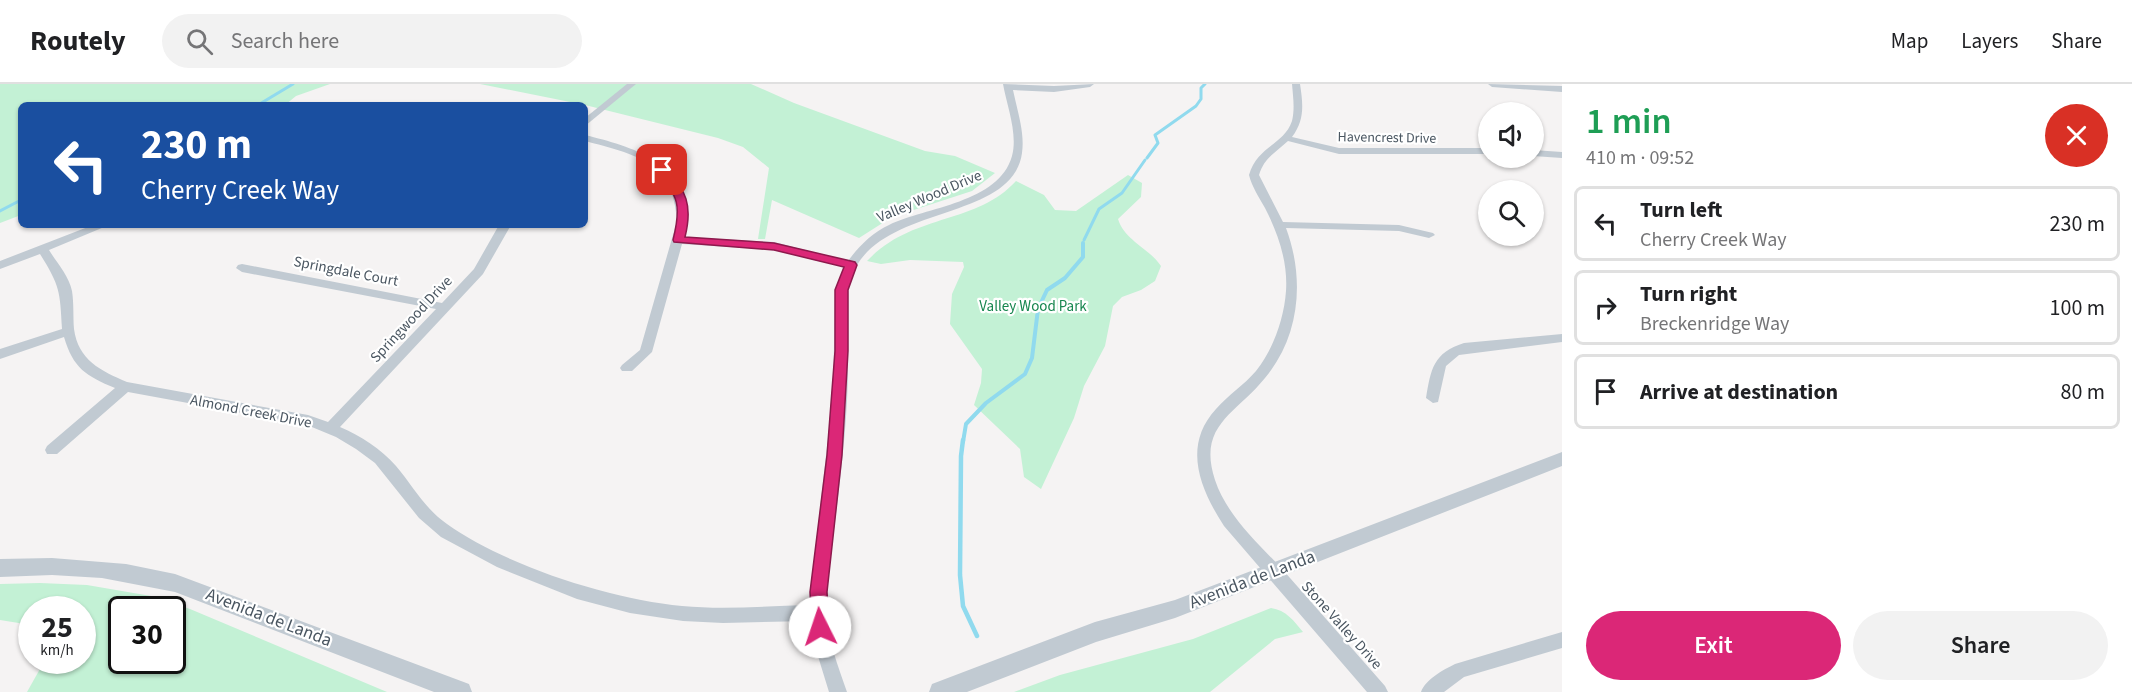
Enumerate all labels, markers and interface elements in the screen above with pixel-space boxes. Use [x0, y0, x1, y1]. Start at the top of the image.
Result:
search box [162, 14, 582, 68]
text: Routely [30, 21, 126, 61]
icon: search [183, 25, 216, 58]
text: Search here [231, 25, 339, 57]
text: Map [1891, 26, 1928, 56]
text: Layers [1961, 26, 2018, 56]
text: Share [2051, 26, 2102, 56]
text: 1 min [1586, 96, 1672, 147]
map controls [1478, 102, 1544, 246]
button: sound [1478, 102, 1544, 168]
button: close [2045, 104, 2108, 167]
text: 230 m [141, 115, 252, 175]
icon: left [42, 126, 120, 204]
street label: Havencrest Drive [1337, 127, 1437, 149]
pin [636, 144, 687, 195]
text: 410 m · 09:52 [1586, 144, 1694, 172]
icon: arrive [645, 153, 678, 186]
street label: Valley Wood Drive [874, 165, 985, 228]
text: Cherry Creek Way [141, 171, 339, 210]
button: search [1478, 180, 1544, 246]
text: Turn left [1640, 194, 1722, 226]
icon: left [1589, 207, 1622, 240]
text: 230 m [2050, 208, 2105, 240]
text: Cherry Creek Way [1640, 226, 1787, 254]
street label: Springdale Court [292, 251, 400, 292]
street label: Springwood Drive [366, 271, 457, 367]
text: Turn right [1640, 278, 1737, 310]
icon: right [1589, 291, 1622, 324]
text: 100 m [2050, 292, 2105, 324]
park label: Valley Wood Park [979, 296, 1087, 317]
text: Breckenridge Way [1640, 310, 1789, 338]
icon: arrive [1589, 375, 1622, 408]
text: Arrive at destination [1640, 376, 1838, 408]
text: 80 m [2060, 376, 2105, 408]
street label: Almond Creek Drive [188, 389, 314, 434]
street label: Avenida de Landa [1186, 544, 1319, 615]
street label: Stone Valley Drive [1296, 577, 1387, 674]
street label: Avenida de Landa [202, 582, 335, 653]
position arrow [788, 595, 852, 659]
speed limit sign: 30 [108, 596, 186, 674]
text: 25 [41, 606, 73, 649]
button: Exit [1586, 611, 1841, 680]
button: Share [1853, 611, 2108, 680]
text: km/h [40, 640, 74, 661]

